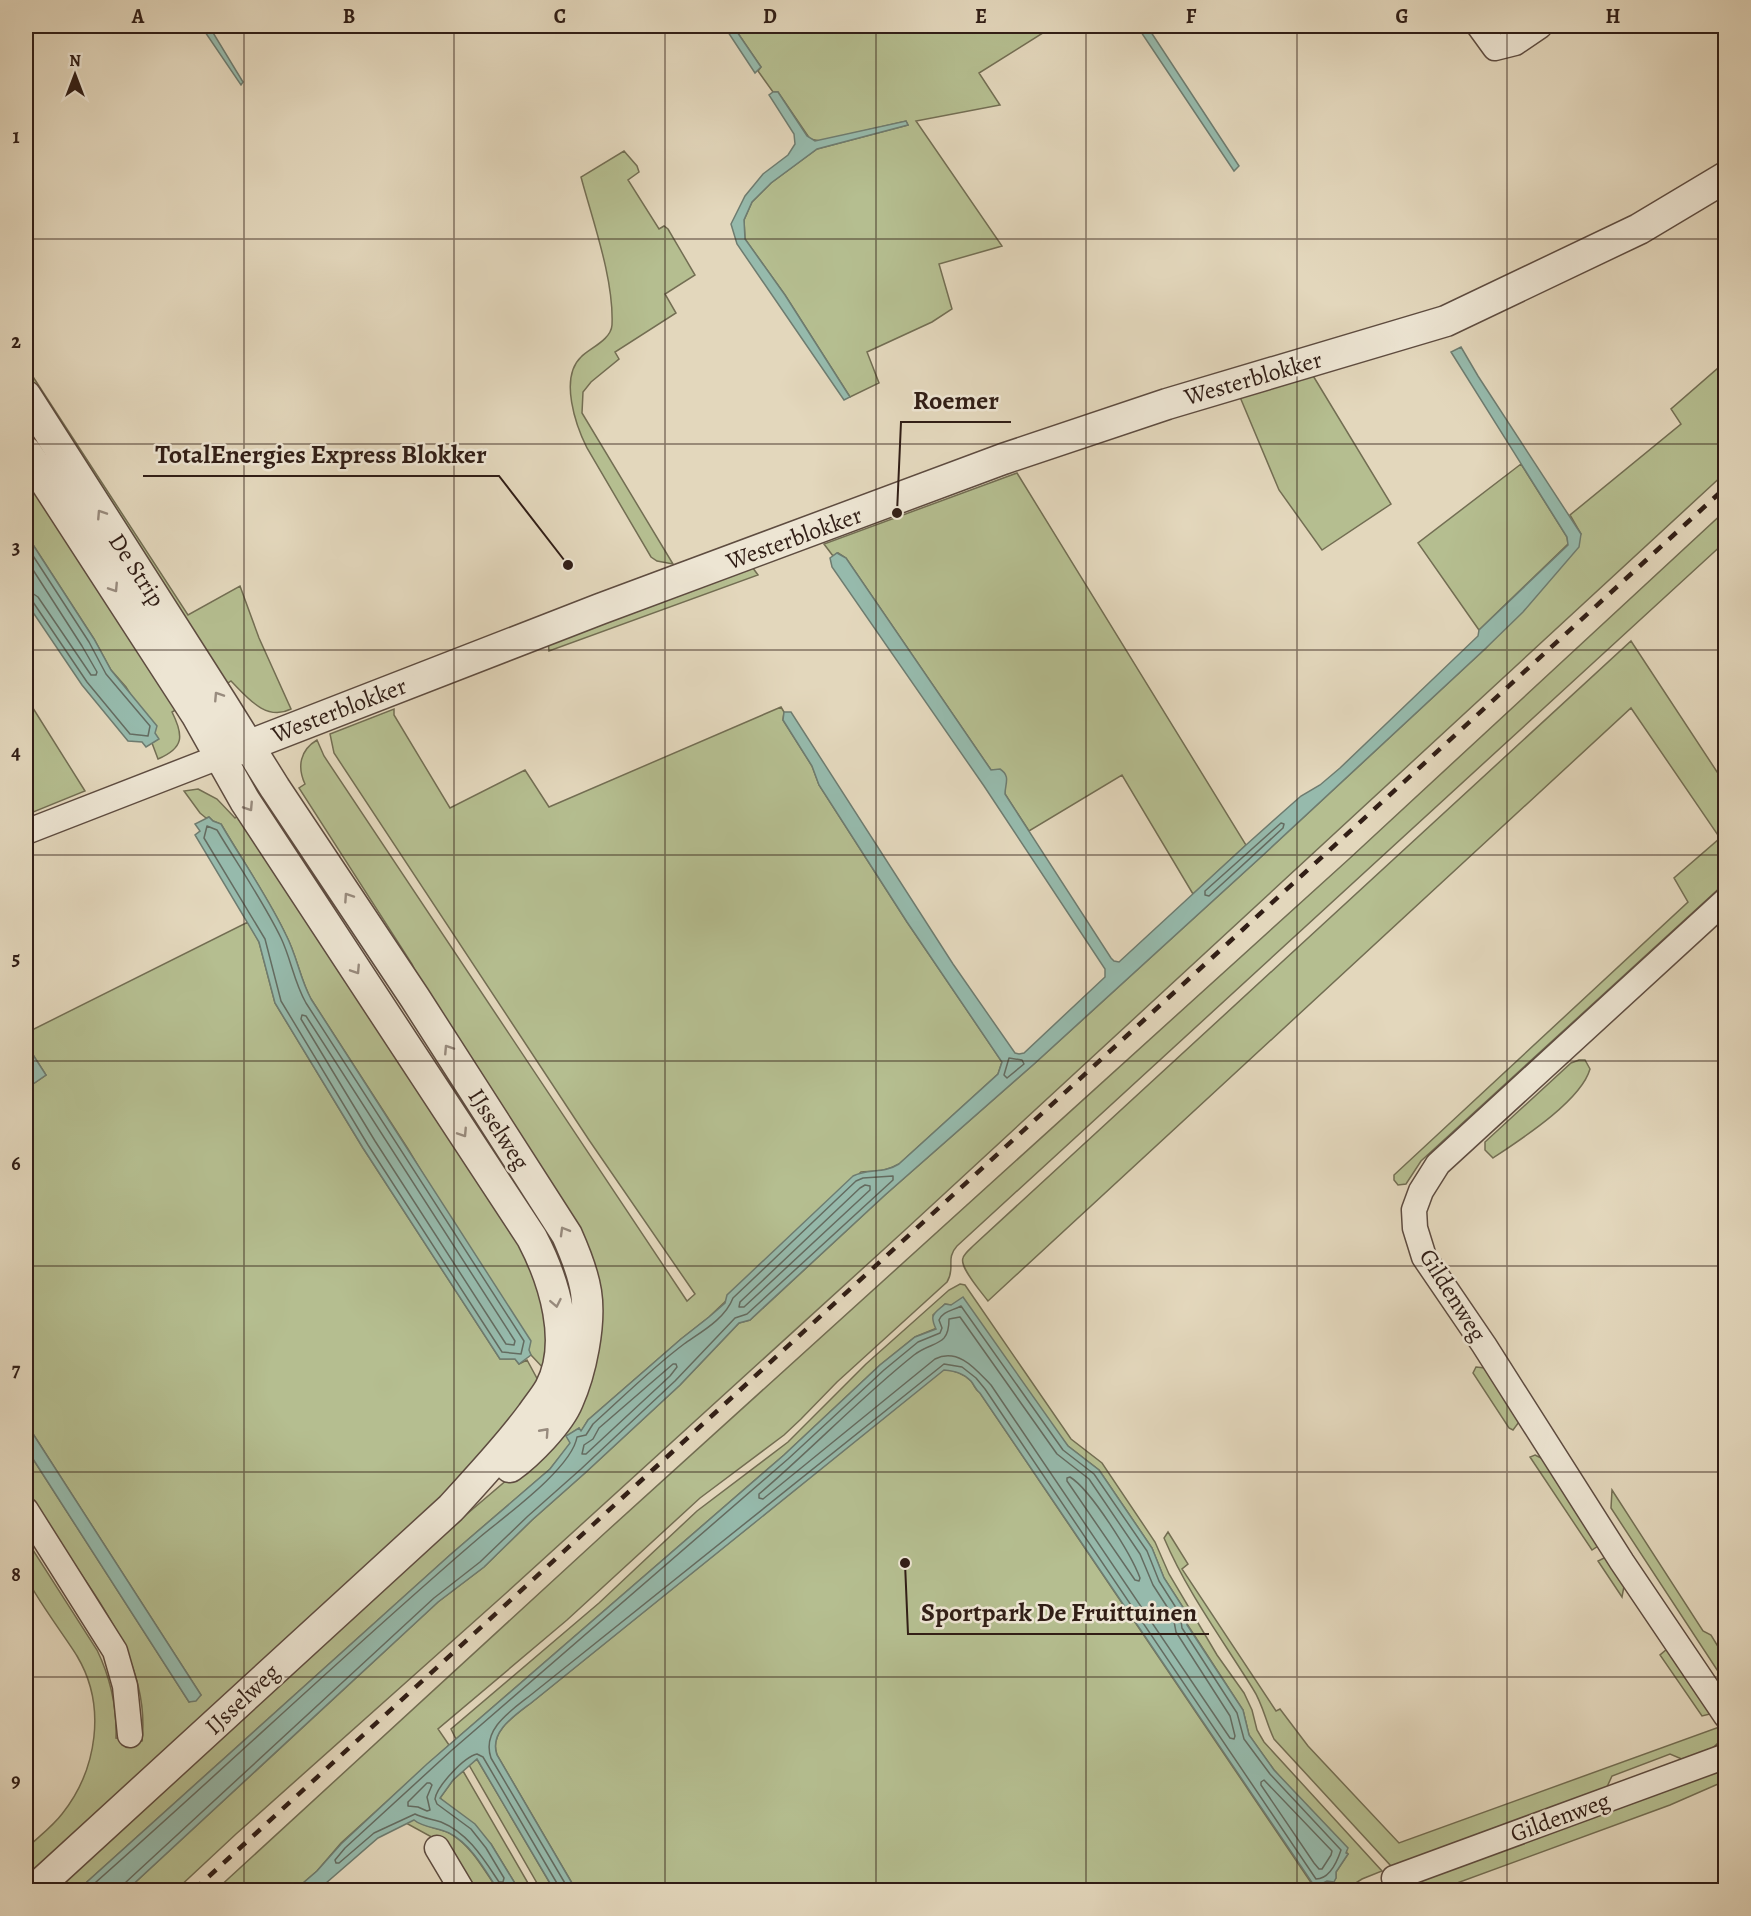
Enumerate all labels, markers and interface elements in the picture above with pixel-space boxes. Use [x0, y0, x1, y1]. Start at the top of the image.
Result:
text: A [131, 3, 145, 30]
text: B [343, 3, 355, 30]
text: C [554, 3, 566, 30]
text: D [763, 3, 777, 30]
text: E [975, 3, 987, 30]
text: F [1186, 3, 1197, 30]
text: G [1395, 3, 1409, 30]
text: H [1606, 3, 1621, 30]
north arrow [45, 45, 105, 105]
text: N [69, 50, 81, 72]
text: 1 [12, 123, 20, 150]
text: 2 [11, 328, 21, 355]
street label: Westerblokker [1179, 343, 1326, 413]
callout: Roemer [901, 378, 1011, 422]
text: Roemer [913, 383, 999, 418]
callout: TotalEnergies Express Blokker [143, 432, 499, 476]
text: TotalEnergies Express Blokker [155, 437, 487, 472]
street label: Westerblokker [721, 499, 866, 578]
one-way arrow [97, 510, 109, 520]
street label: De Strip [101, 527, 173, 613]
text: 3 [12, 534, 20, 561]
one-way arrow [106, 582, 118, 592]
street label: Westerblokker [266, 670, 411, 751]
one-way arrow [214, 691, 225, 702]
text: 4 [11, 739, 21, 766]
one-way arrow [242, 800, 253, 811]
one-way arrow [344, 893, 355, 904]
text: 5 [12, 945, 20, 972]
one-way arrow [349, 963, 360, 974]
one-way arrow [444, 1044, 455, 1055]
street label: IJsselweg [461, 1082, 537, 1176]
one-way arrow [456, 1126, 467, 1137]
text: 6 [11, 1150, 21, 1177]
one-way arrow [560, 1227, 571, 1237]
street label: Gildenweg [1412, 1243, 1494, 1347]
one-way arrow [549, 1297, 562, 1307]
text: 7 [12, 1356, 21, 1383]
one-way arrow [538, 1429, 549, 1439]
text: 8 [11, 1561, 21, 1588]
callout: Sportpark De Fruittuinen [908, 1590, 1209, 1634]
text: Sportpark De Fruittuinen [921, 1595, 1197, 1630]
street label: IJsselweg [198, 1656, 286, 1742]
text: 9 [11, 1767, 21, 1794]
street label: Gildenweg [1506, 1784, 1614, 1850]

